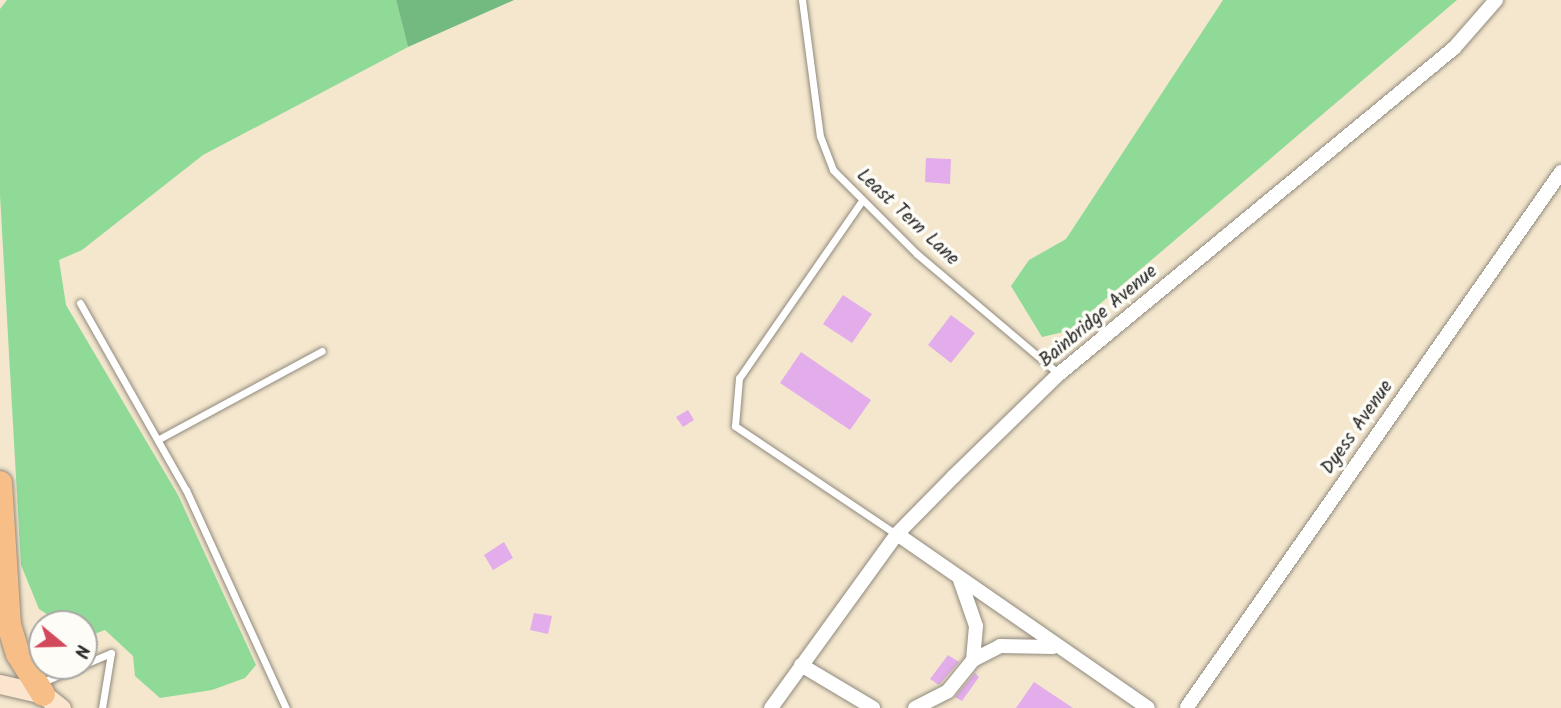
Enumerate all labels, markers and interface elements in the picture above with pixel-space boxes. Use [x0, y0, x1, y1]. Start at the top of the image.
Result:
street label: Least Tern Lane [851, 165, 963, 271]
street label: Bainbridge Avenue [1035, 261, 1163, 373]
street label: Dyess Avenue [1317, 377, 1399, 479]
north arrow [28, 610, 98, 680]
text: N [65, 641, 97, 662]

